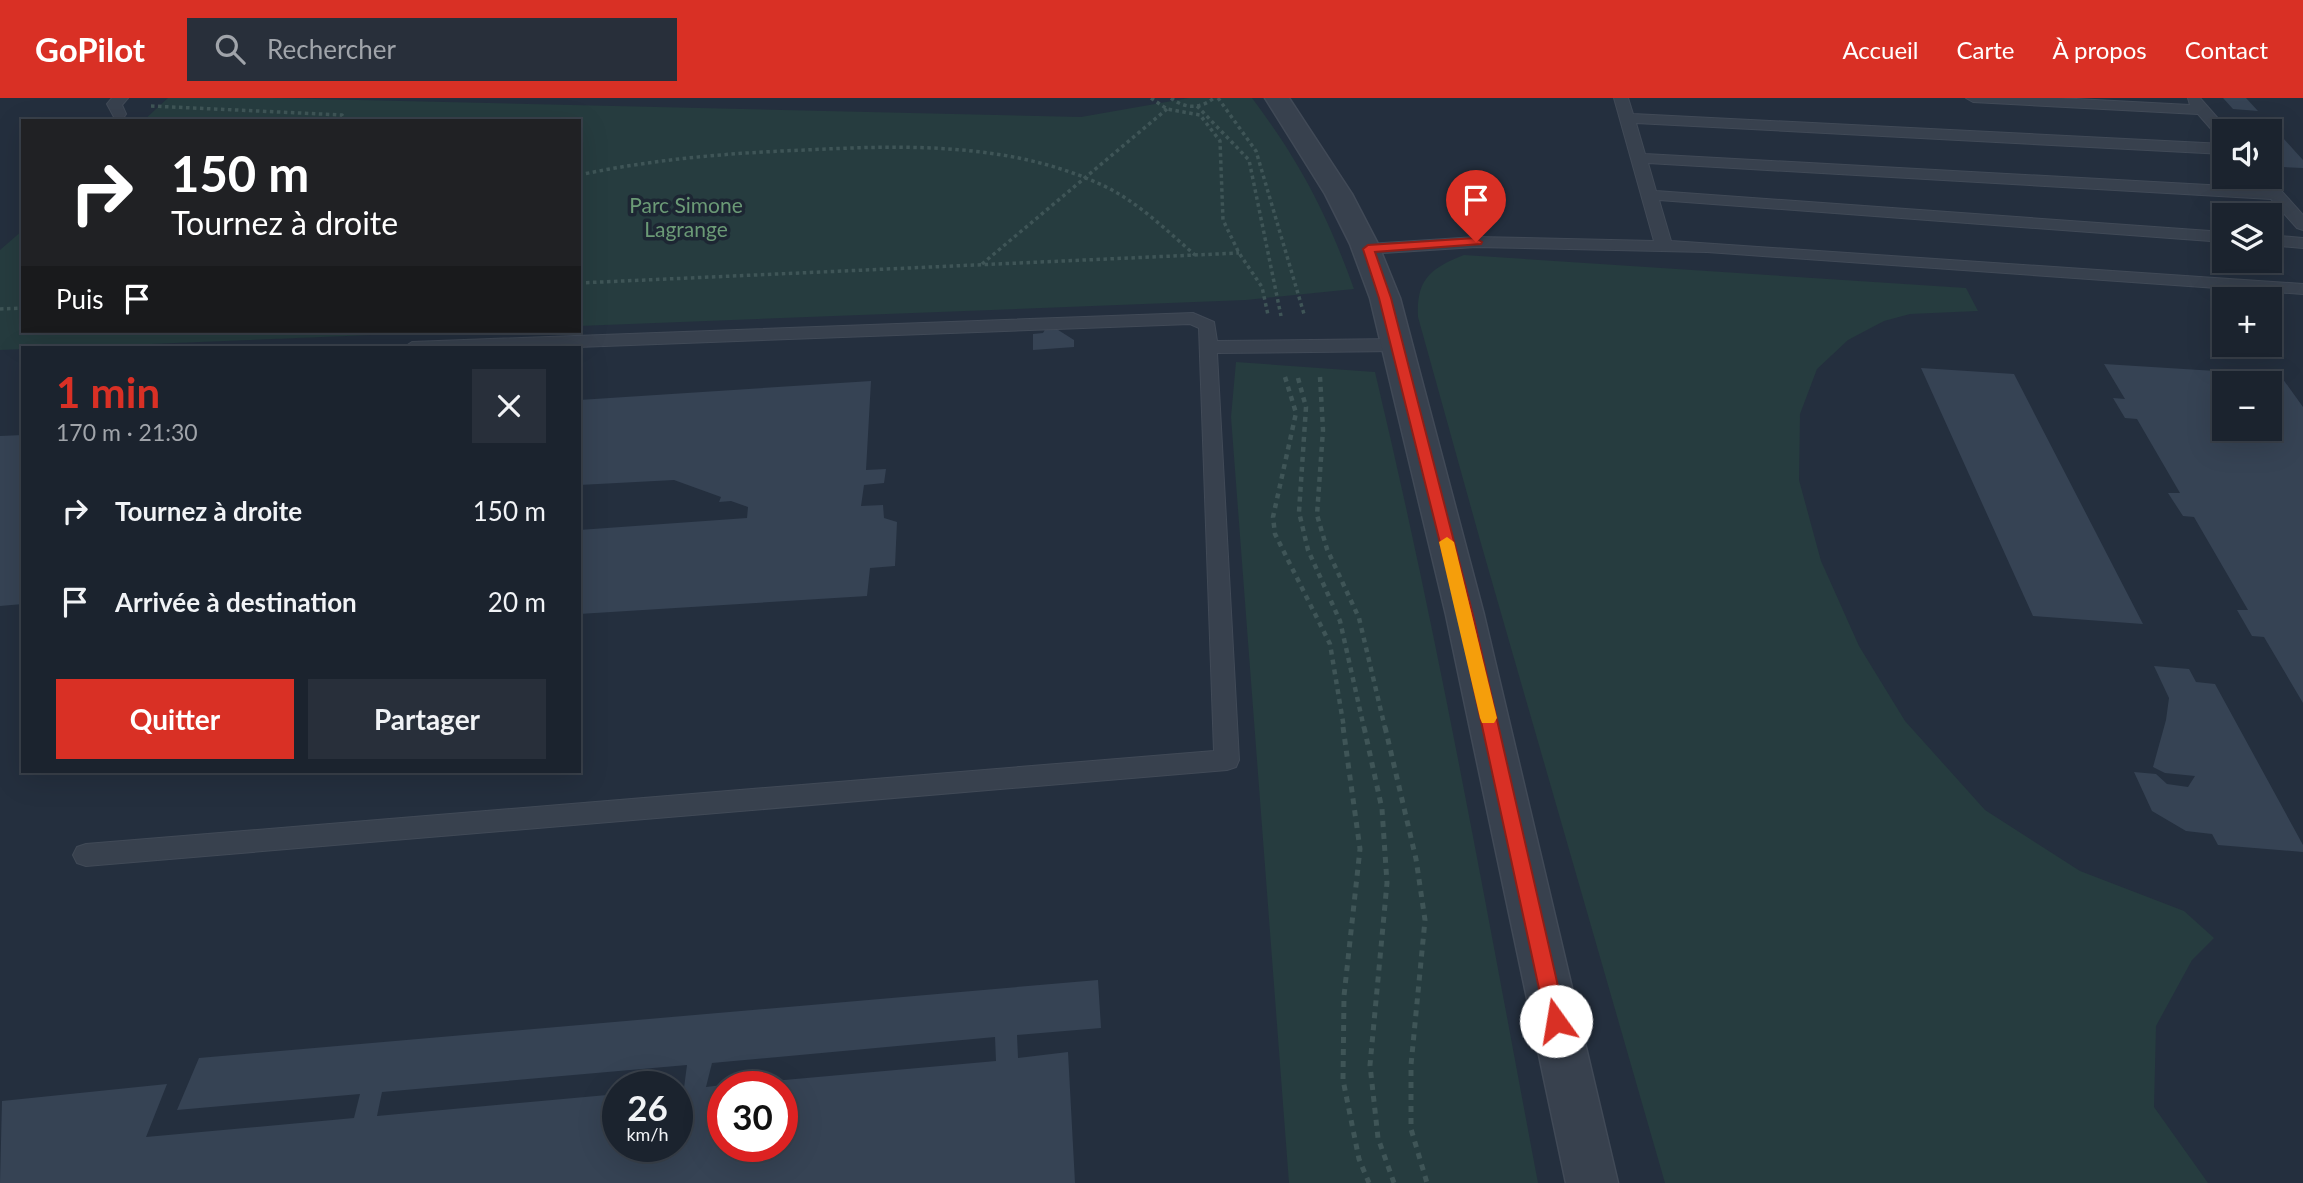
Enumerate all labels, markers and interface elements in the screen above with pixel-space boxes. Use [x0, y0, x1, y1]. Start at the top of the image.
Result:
search box [187, 18, 677, 81]
text: GoPilot [35, 29, 145, 69]
icon: search [211, 30, 249, 68]
text: Rechercher [267, 33, 396, 65]
text: Accueil [1842, 35, 1918, 64]
text: Carte [1956, 35, 2014, 64]
text: À propos [2052, 35, 2147, 64]
text: Contact [2185, 35, 2268, 64]
map controls [2212, 119, 2282, 441]
button: sound [2212, 119, 2282, 189]
text: 150 m [171, 144, 309, 202]
icon: right [56, 147, 147, 238]
pin [1446, 170, 1506, 242]
icon: arrive [1457, 181, 1495, 219]
park label: Parc Simone Lagrange [629, 192, 743, 241]
text: Tournez à droite [171, 203, 398, 242]
button: layers [2212, 203, 2282, 273]
icon: arrive [118, 280, 156, 318]
text: Puis [56, 283, 104, 315]
button: + [2212, 287, 2282, 357]
text: 1 min [56, 367, 160, 417]
button: close [472, 369, 546, 443]
button: − [2212, 371, 2282, 441]
text: 170 m · 21:30 [56, 418, 198, 446]
icon: right [56, 492, 94, 530]
text: Tournez à droite [115, 495, 302, 527]
text: 150 m [473, 495, 546, 527]
icon: arrive [56, 583, 94, 621]
text: Arrivée à destination [115, 586, 357, 618]
text: 20 m [488, 586, 546, 618]
button: Quitter [56, 679, 294, 759]
button: Partager [308, 679, 546, 759]
position arrow [1519, 984, 1593, 1058]
speed limit sign: 30 [707, 1071, 798, 1162]
text: 26 [627, 1086, 668, 1128]
text: km/h [626, 1123, 669, 1145]

